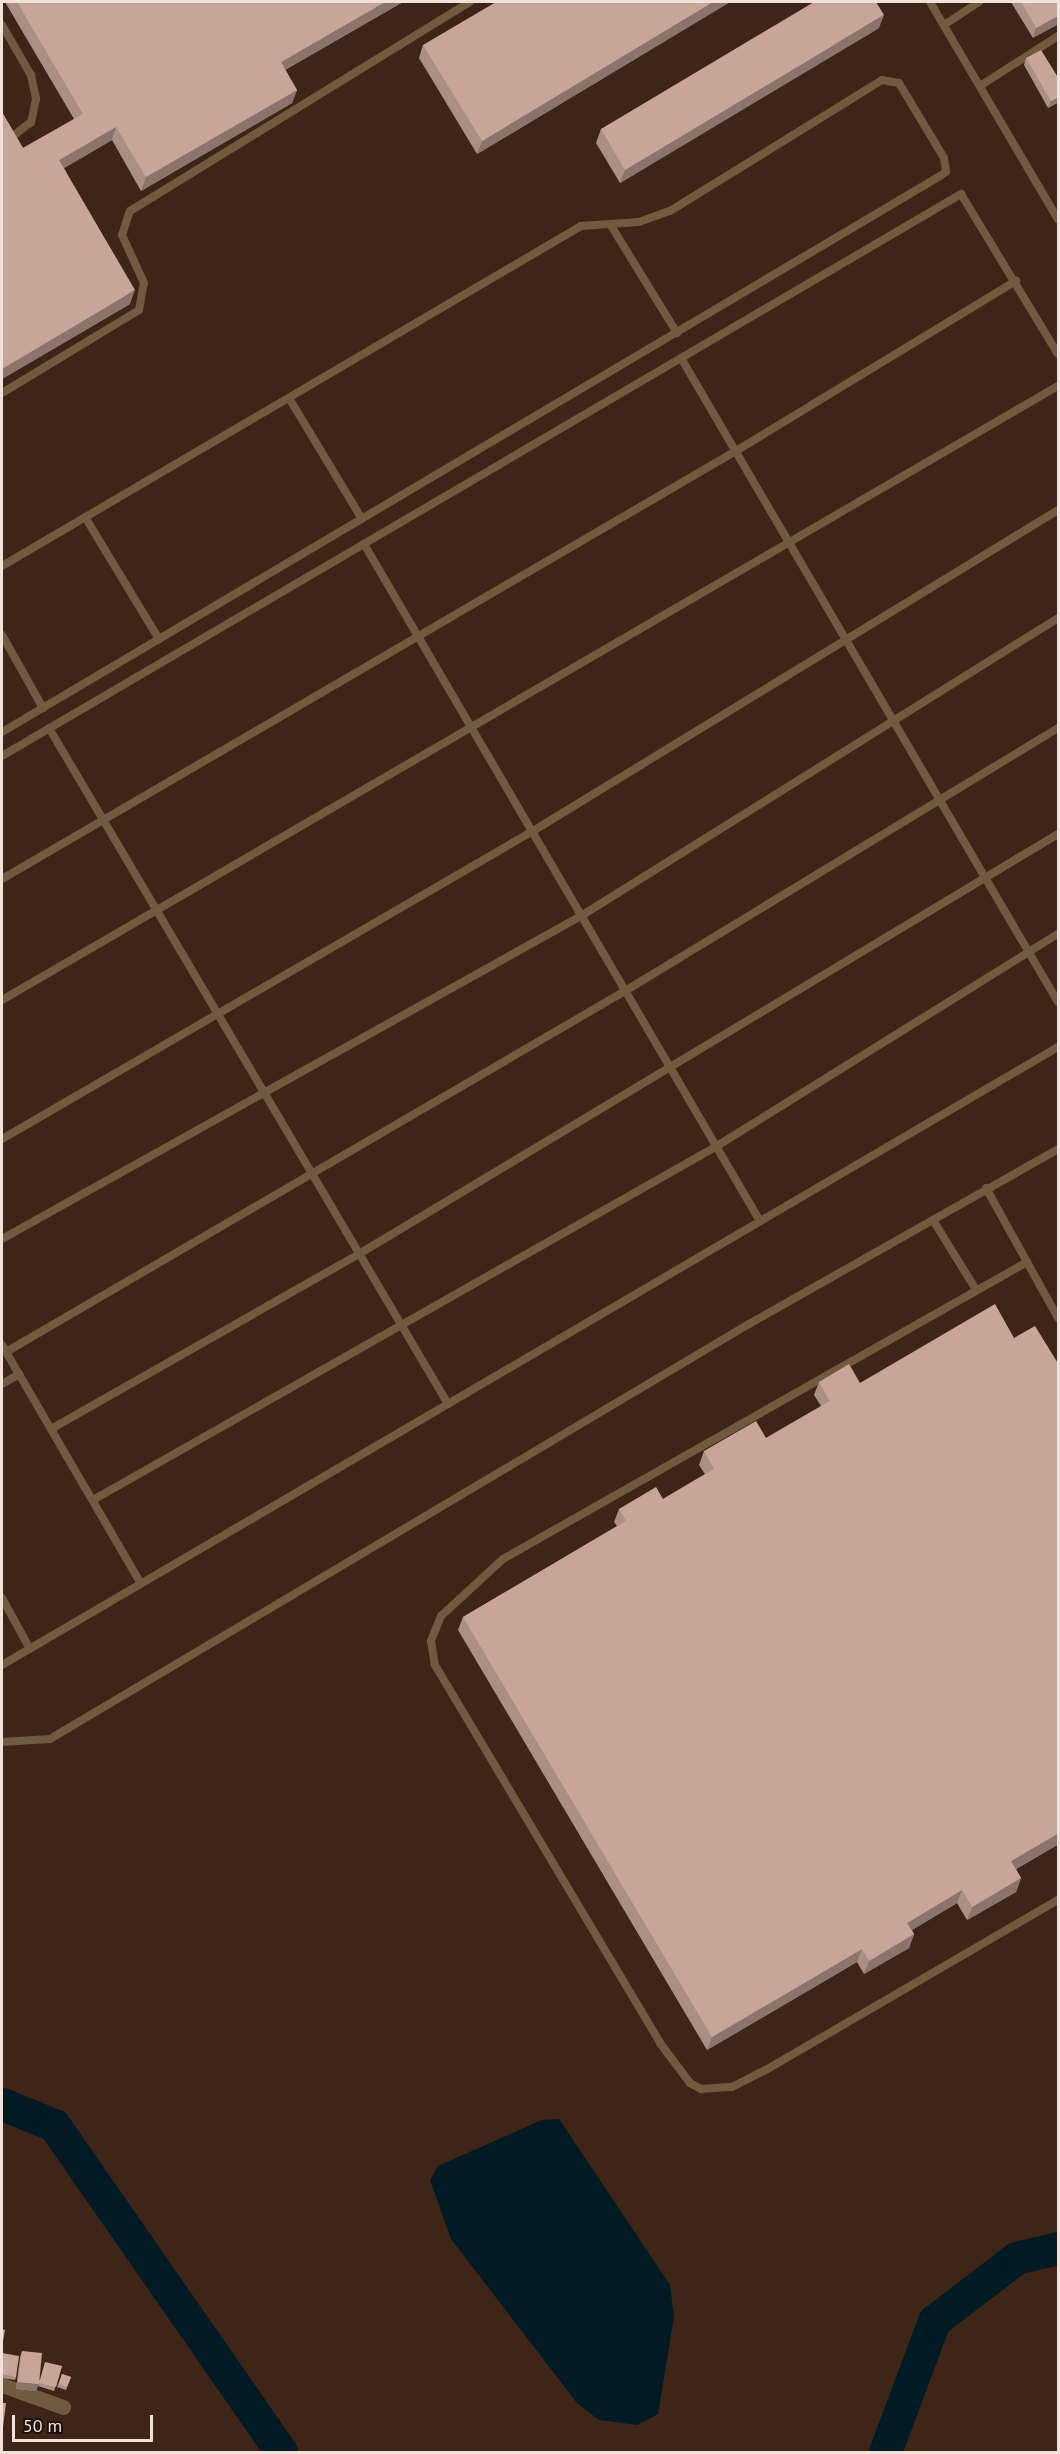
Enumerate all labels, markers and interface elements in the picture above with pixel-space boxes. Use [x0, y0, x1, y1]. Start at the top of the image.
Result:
scale bar [15, 2403, 156, 2441]
text: 50 m [23, 2414, 62, 2437]

